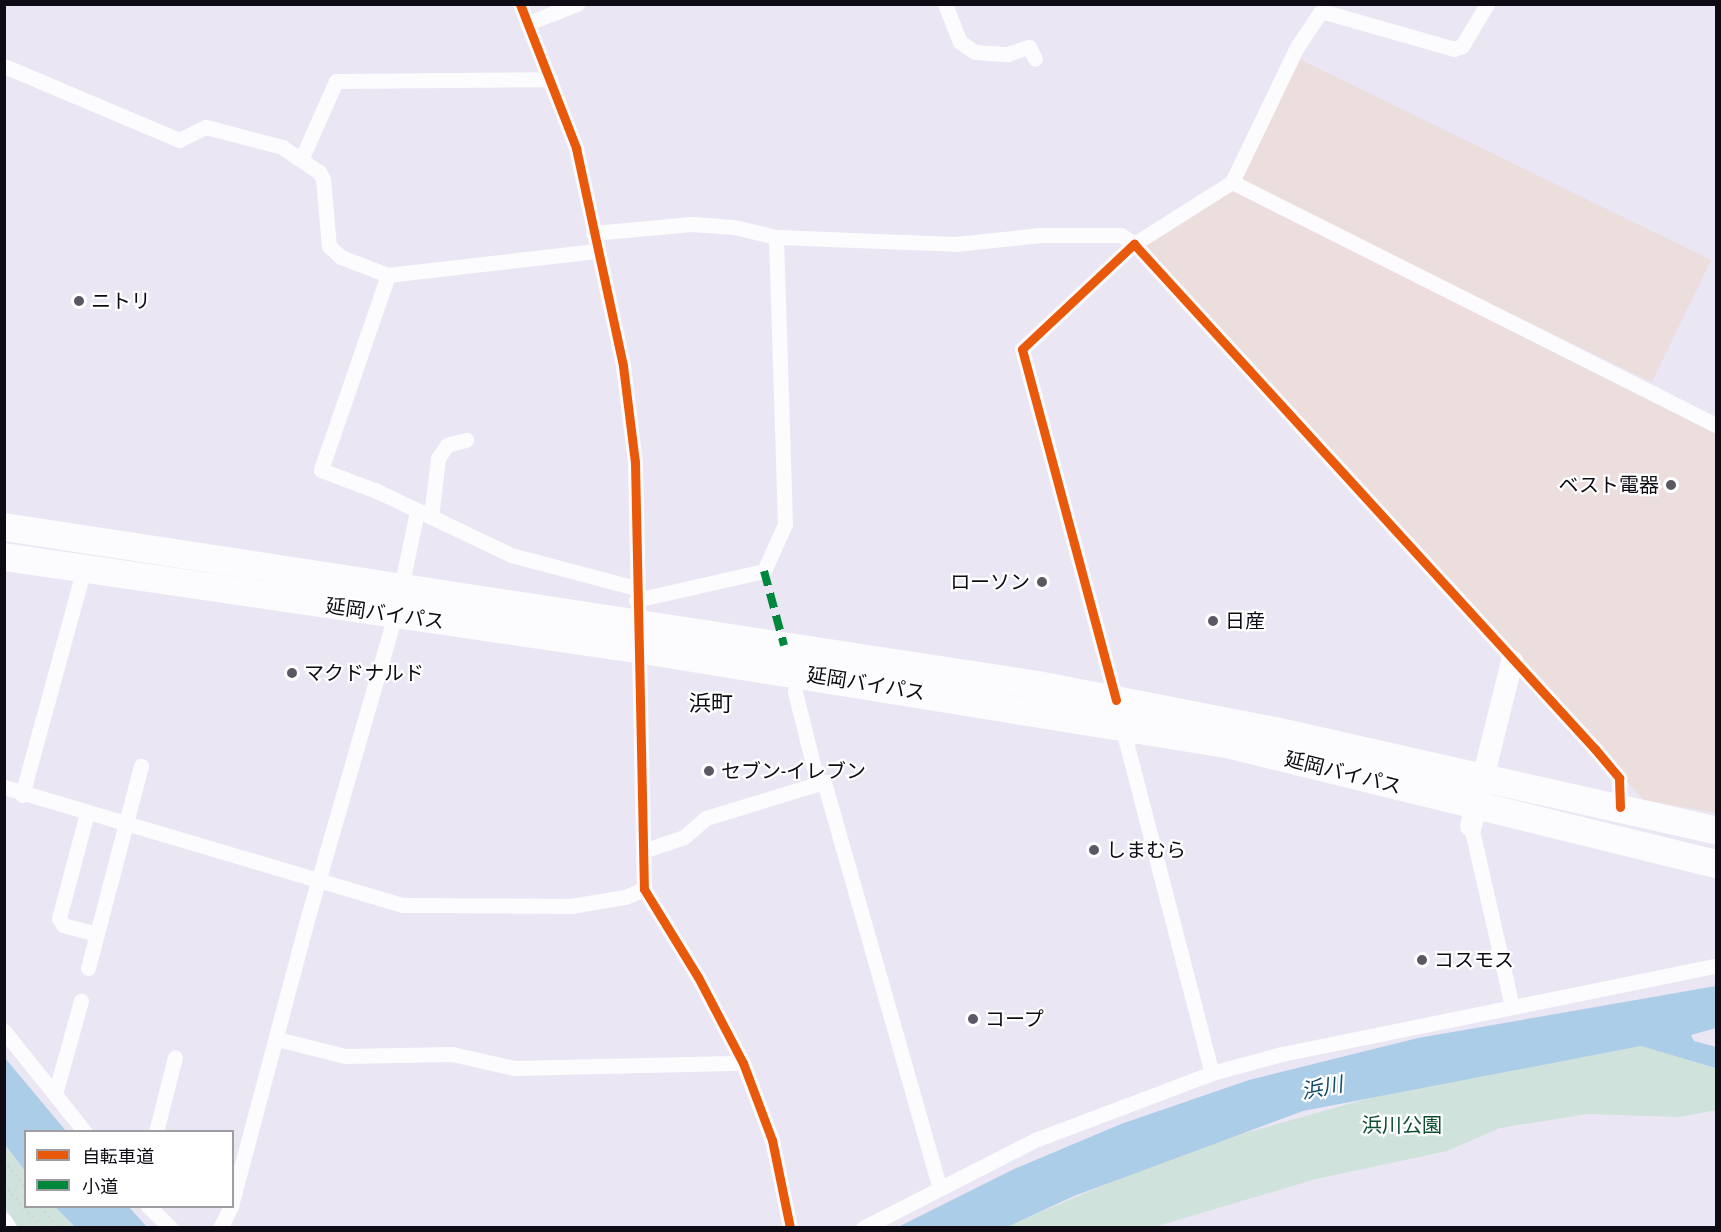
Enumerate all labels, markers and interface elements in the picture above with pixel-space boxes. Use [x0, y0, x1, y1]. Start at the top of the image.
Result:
place label: ニトリ [91, 289, 151, 313]
marker: ニトリ [72, 294, 86, 308]
place label: ベスト電器 [1559, 473, 1659, 497]
marker: ベスト電器 [1664, 478, 1678, 492]
place label: ローソン [950, 570, 1030, 594]
marker: ローソン [1035, 575, 1049, 589]
street label: 延岡バイパス [324, 594, 446, 634]
place label: 日産 [1225, 609, 1265, 633]
marker: 日産 [1206, 614, 1220, 628]
place label: マクドナルド [304, 661, 424, 685]
street label: 延岡バイパス [805, 663, 927, 705]
marker: マクドナルド [285, 666, 299, 680]
district label: 浜町 [689, 691, 733, 717]
street label: 延岡バイパス [1282, 747, 1404, 799]
place label: セブン-イレブン [721, 759, 866, 783]
marker: セブン-イレブン [702, 764, 716, 778]
place label: しまむら [1106, 838, 1186, 862]
marker: しまむら [1087, 843, 1101, 857]
place label: コスモス [1434, 948, 1514, 972]
marker: コスモス [1415, 953, 1429, 967]
place label: コープ [985, 1007, 1045, 1031]
marker: コープ [966, 1012, 980, 1026]
water label: 浜川 [1299, 1072, 1345, 1104]
park label: 浜川公園 [1362, 1113, 1442, 1137]
legend [24, 1130, 234, 1208]
text: 自転車道 [82, 1146, 154, 1167]
text: 小道 [82, 1176, 118, 1197]

